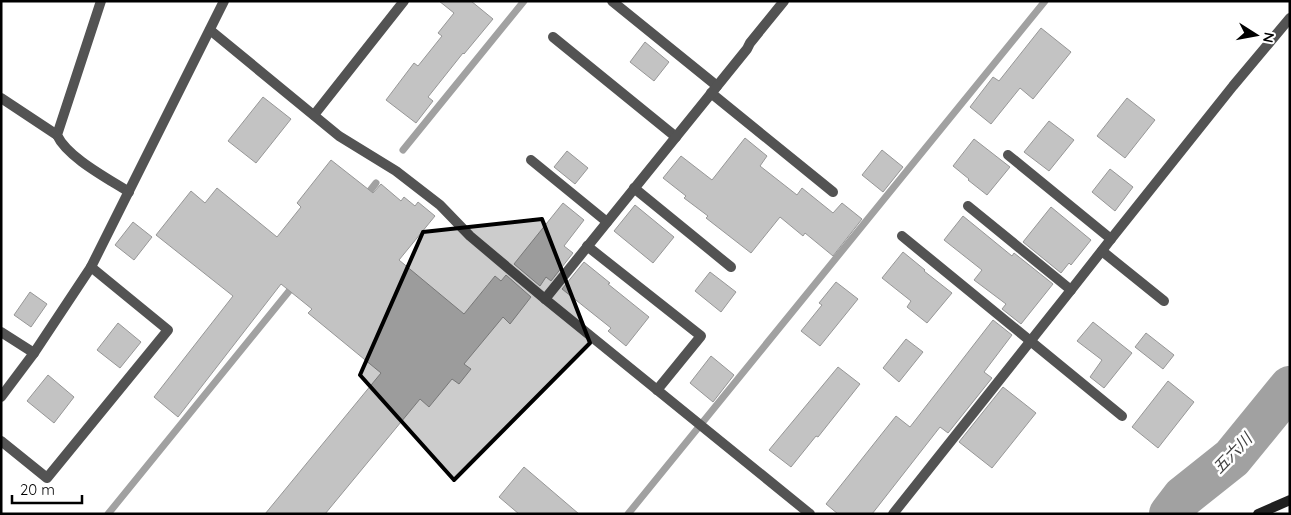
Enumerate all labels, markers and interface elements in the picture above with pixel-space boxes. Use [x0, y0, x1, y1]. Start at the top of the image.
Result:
north arrow [1231, 10, 1281, 60]
text: N [1259, 31, 1279, 44]
water label: 五六川 [1208, 427, 1257, 477]
scale bar [12, 472, 82, 504]
text: 20 m [20, 480, 55, 499]

